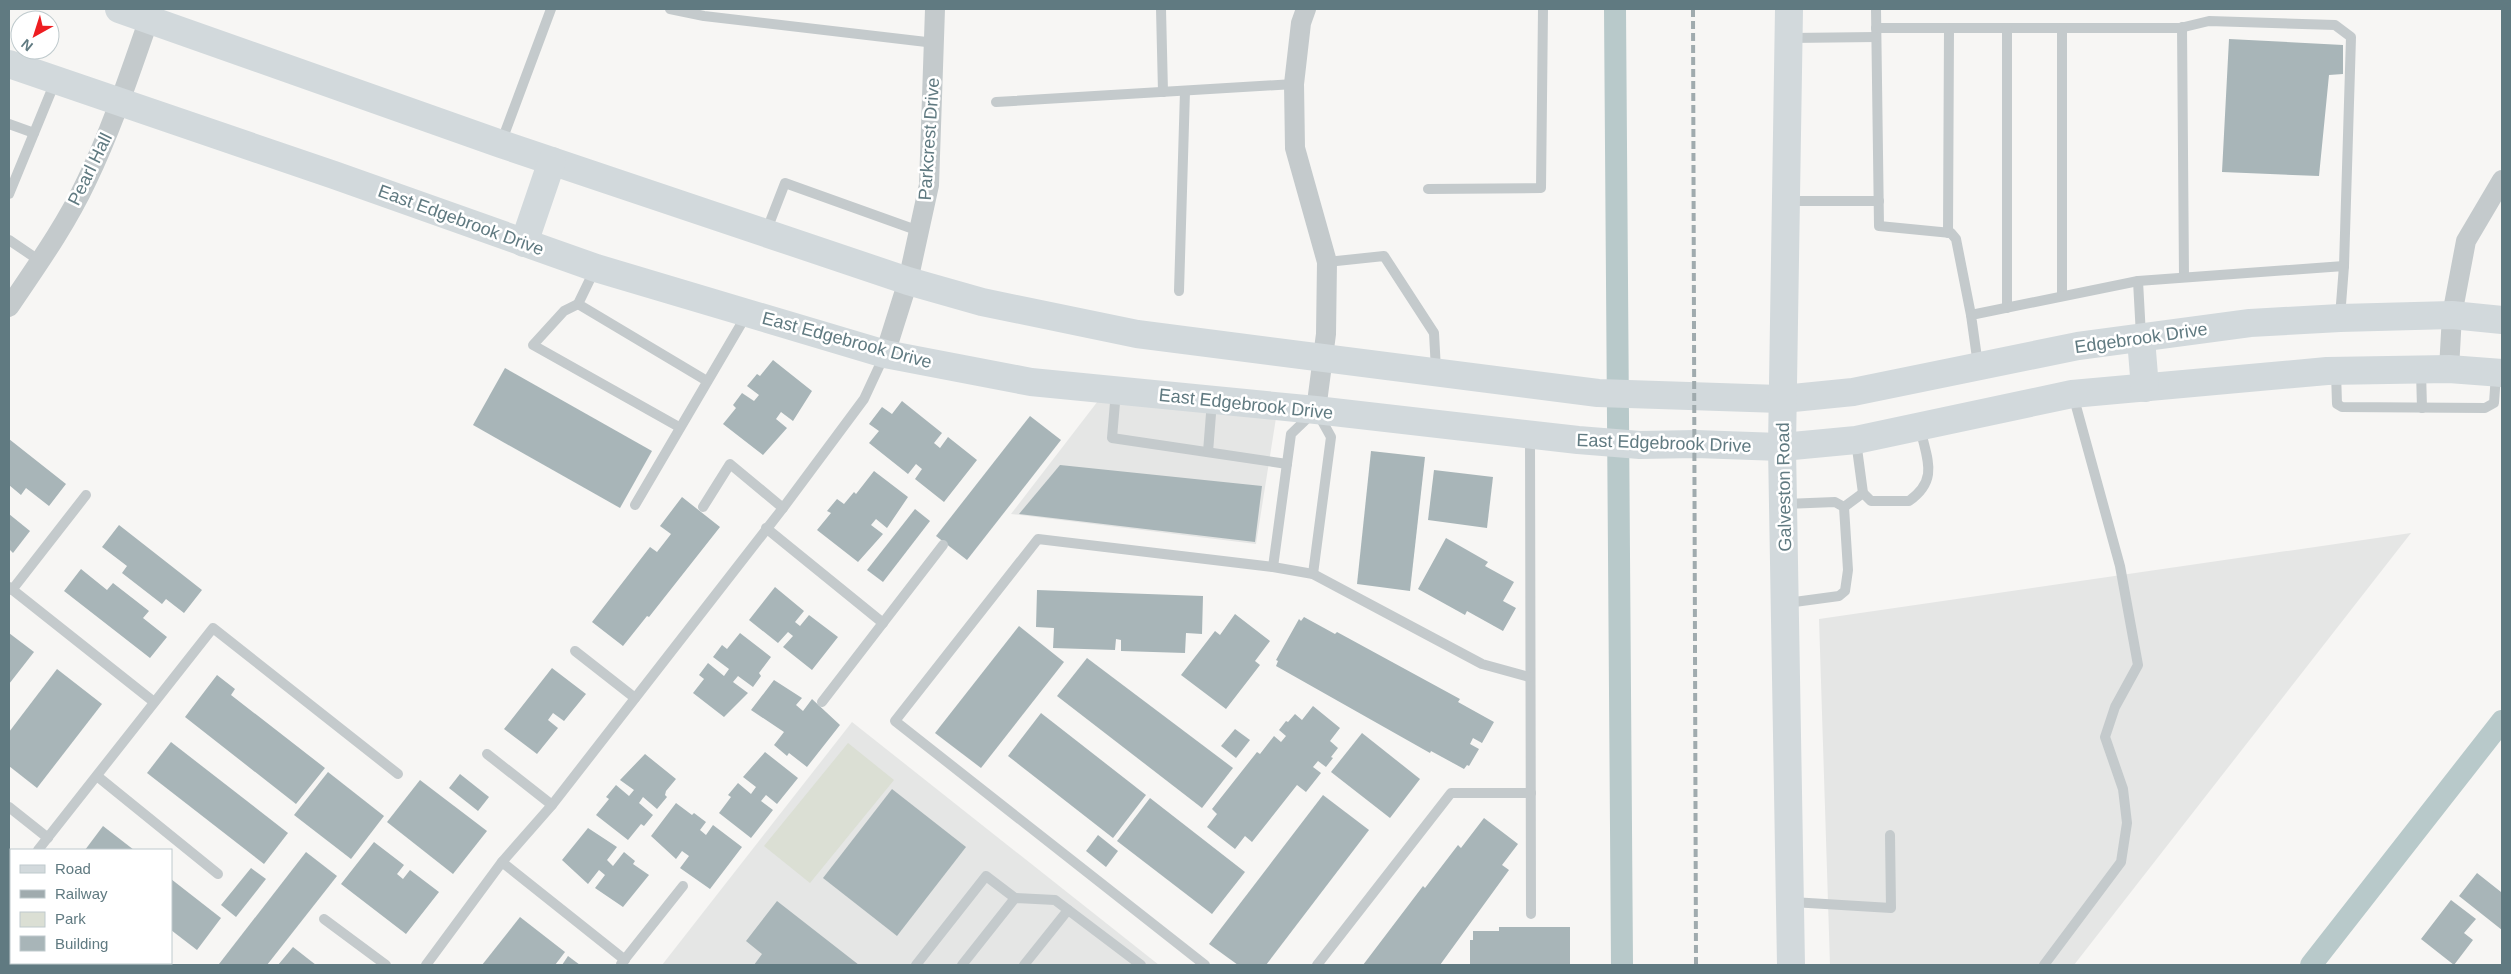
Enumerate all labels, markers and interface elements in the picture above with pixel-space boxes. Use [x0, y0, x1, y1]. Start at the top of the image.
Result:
north arrow [10, 10, 60, 60]
text: N [18, 36, 36, 55]
street label: Parkcrest Drive [915, 77, 943, 201]
street label: Pearl Hall [64, 130, 116, 208]
street label: East Edgebrook Drive [375, 181, 547, 259]
street label: East Edgebrook Drive [760, 308, 934, 372]
street label: Edgebrook Drive [2073, 319, 2209, 357]
street label: East Edgebrook Drive [1158, 385, 1334, 423]
street label: Galveston Road [1773, 422, 1795, 552]
street label: East Edgebrook Drive [1576, 430, 1752, 456]
legend [10, 849, 172, 964]
text: Road [55, 860, 91, 877]
text: Railway [55, 885, 108, 902]
text: Park [55, 910, 86, 927]
text: Building [55, 935, 108, 952]

